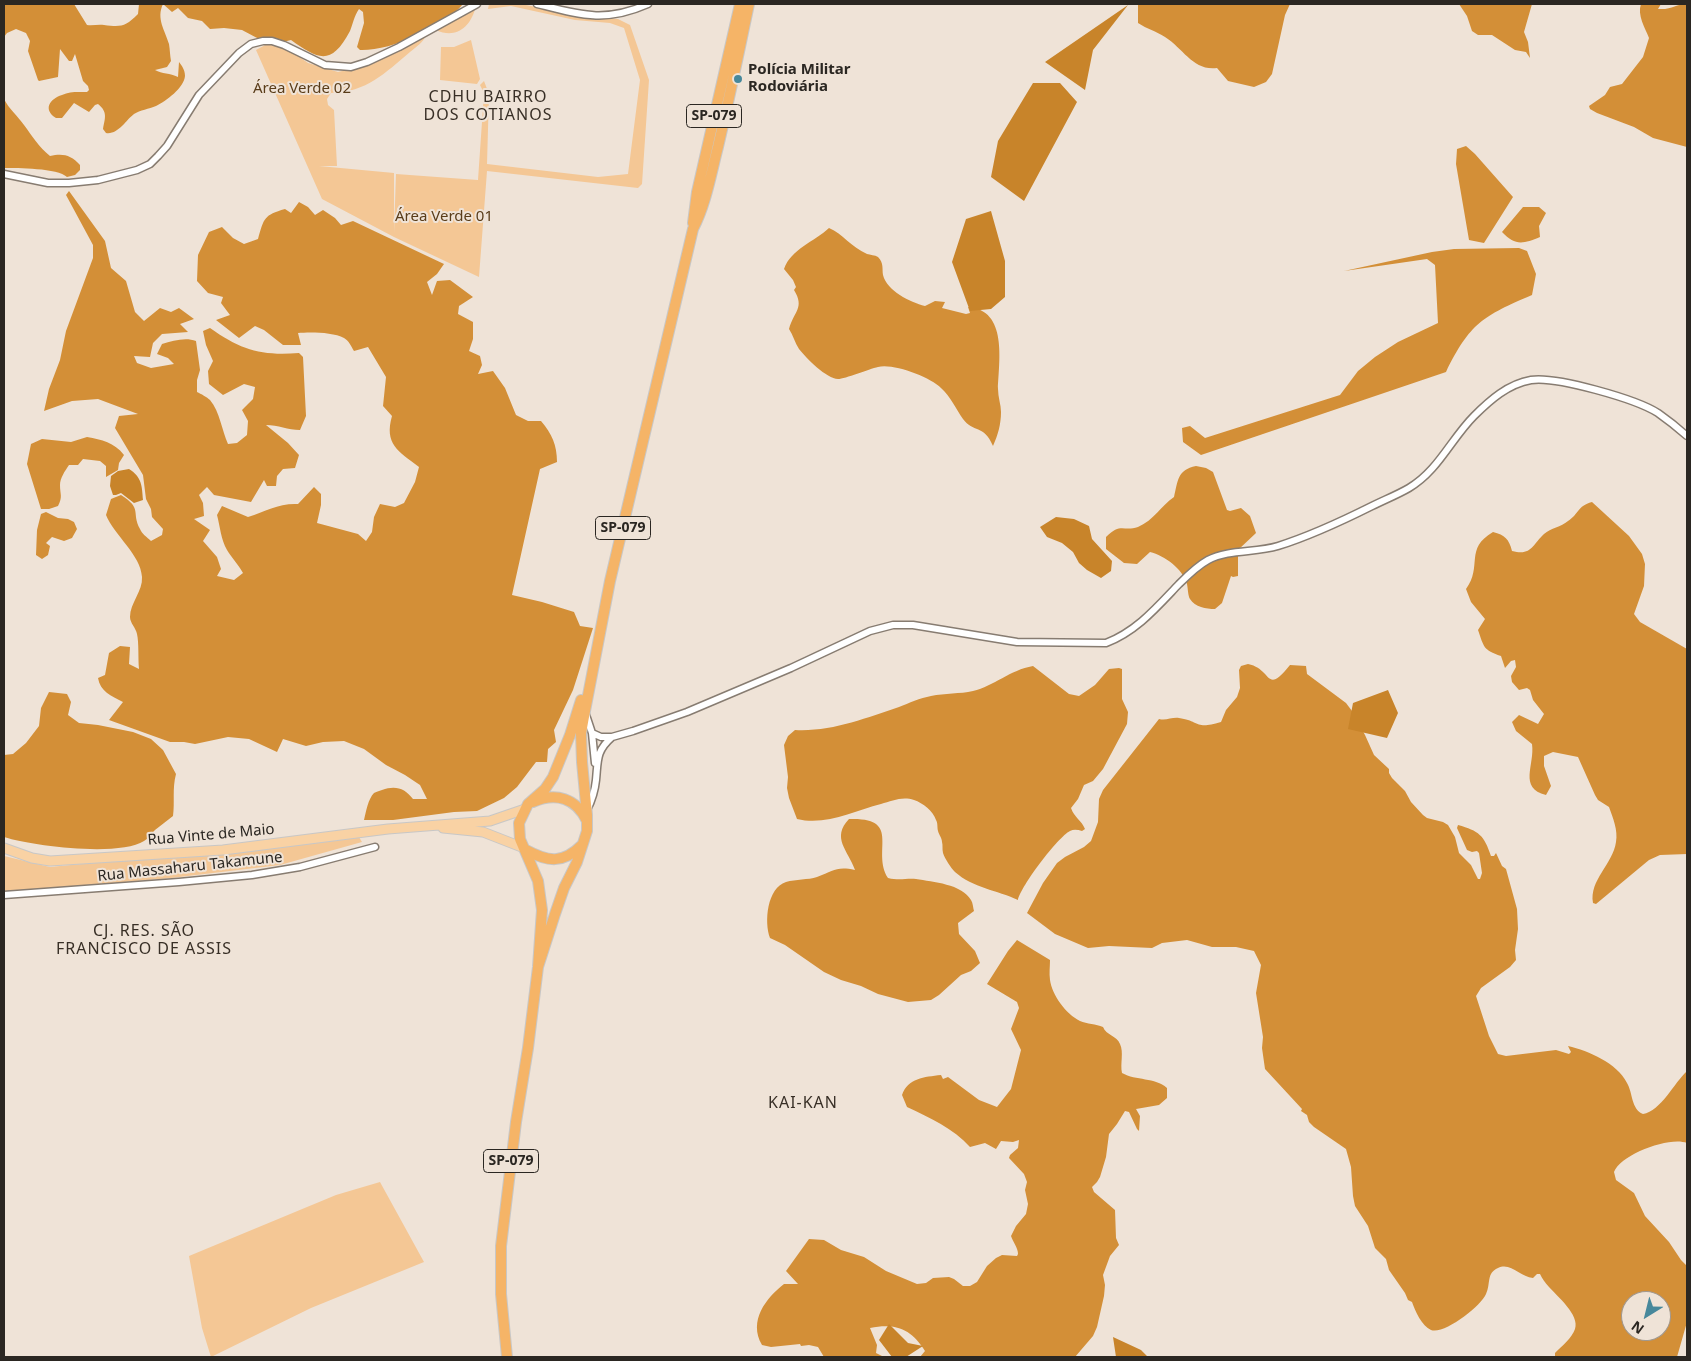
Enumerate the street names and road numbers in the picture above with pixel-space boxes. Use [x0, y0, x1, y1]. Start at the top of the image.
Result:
road number: SP-079 [686, 104, 742, 128]
road number: SP-079 [596, 516, 650, 540]
street label: Rua Vinte de Maio [147, 820, 275, 850]
street label: Rua Massaharu Takamune [97, 848, 283, 886]
road number: SP-079 [484, 1150, 538, 1172]

